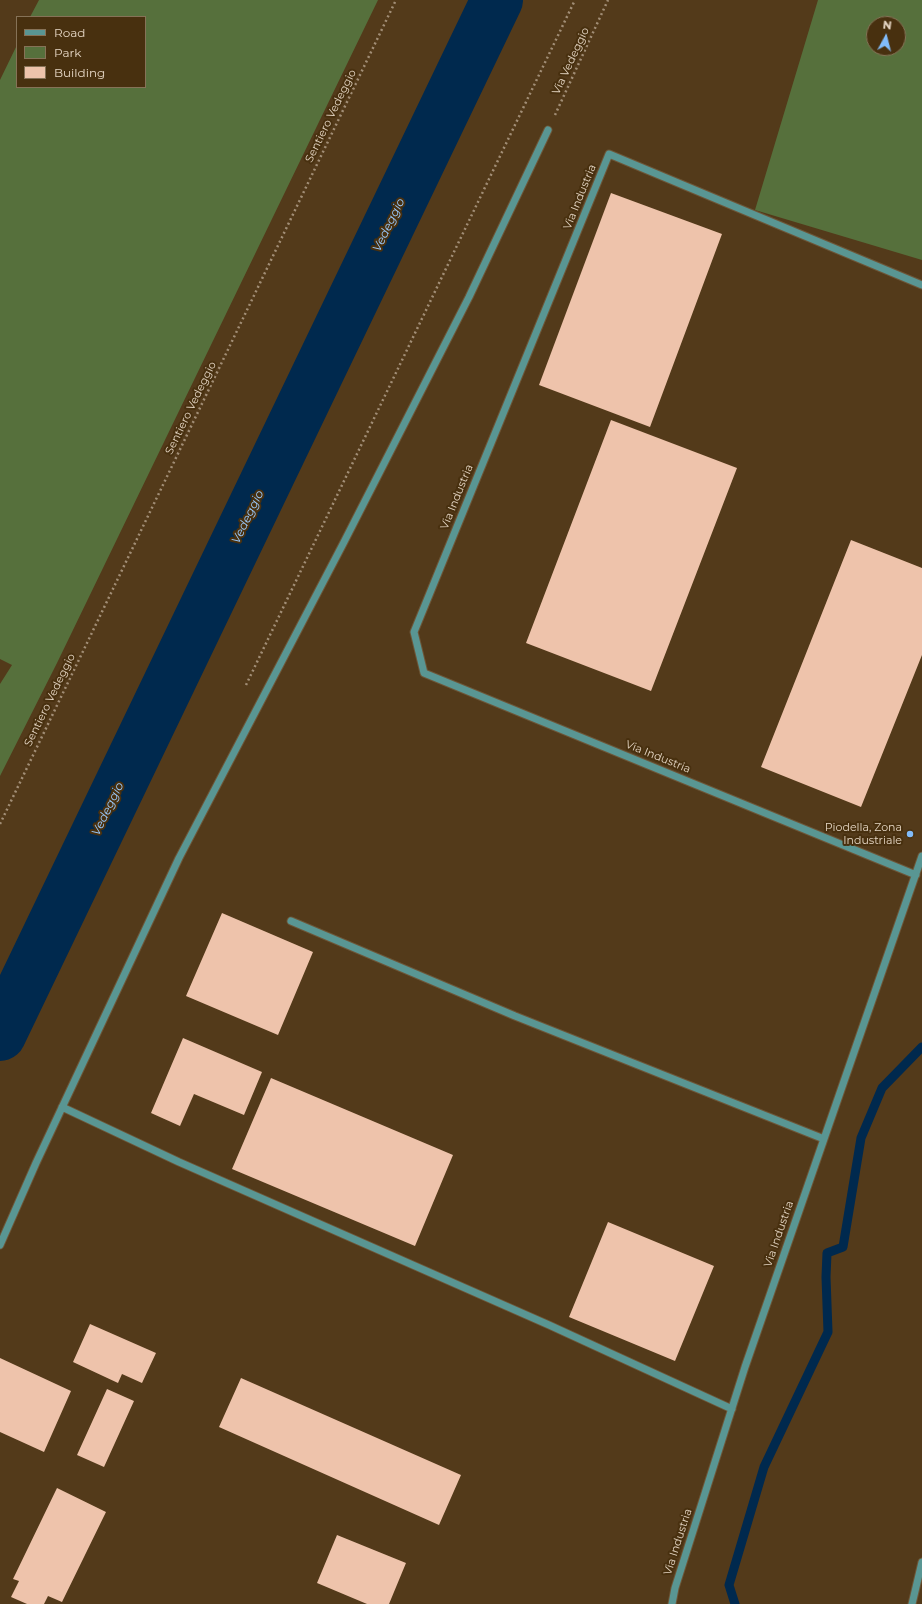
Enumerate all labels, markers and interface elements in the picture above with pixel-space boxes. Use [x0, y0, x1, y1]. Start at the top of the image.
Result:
legend [16, 16, 146, 88]
north arrow [866, 16, 906, 56]
text: N [882, 18, 893, 33]
text: Road [54, 25, 85, 40]
street label: Via Vedeggio [550, 25, 592, 97]
text: Park [54, 45, 81, 60]
text: Building [54, 65, 105, 80]
street label: Sentiero Vedeggio [303, 67, 359, 165]
street label: Via Industria [561, 163, 599, 231]
water label: Vedeggio [370, 196, 408, 254]
street label: Sentiero Vedeggio [163, 359, 219, 457]
street label: Via Industria [438, 463, 476, 531]
water label: Vedeggio [229, 488, 267, 546]
street label: Sentiero Vedeggio [22, 651, 78, 749]
street label: Via Industria [624, 738, 692, 776]
water label: Vedeggio [89, 780, 127, 838]
place label: Piodella, Zona Industriale [825, 821, 902, 847]
marker: Piodella, Zona Industriale [905, 829, 915, 839]
street label: Via Industria [762, 1199, 796, 1269]
street label: Via Industria [661, 1507, 695, 1577]

